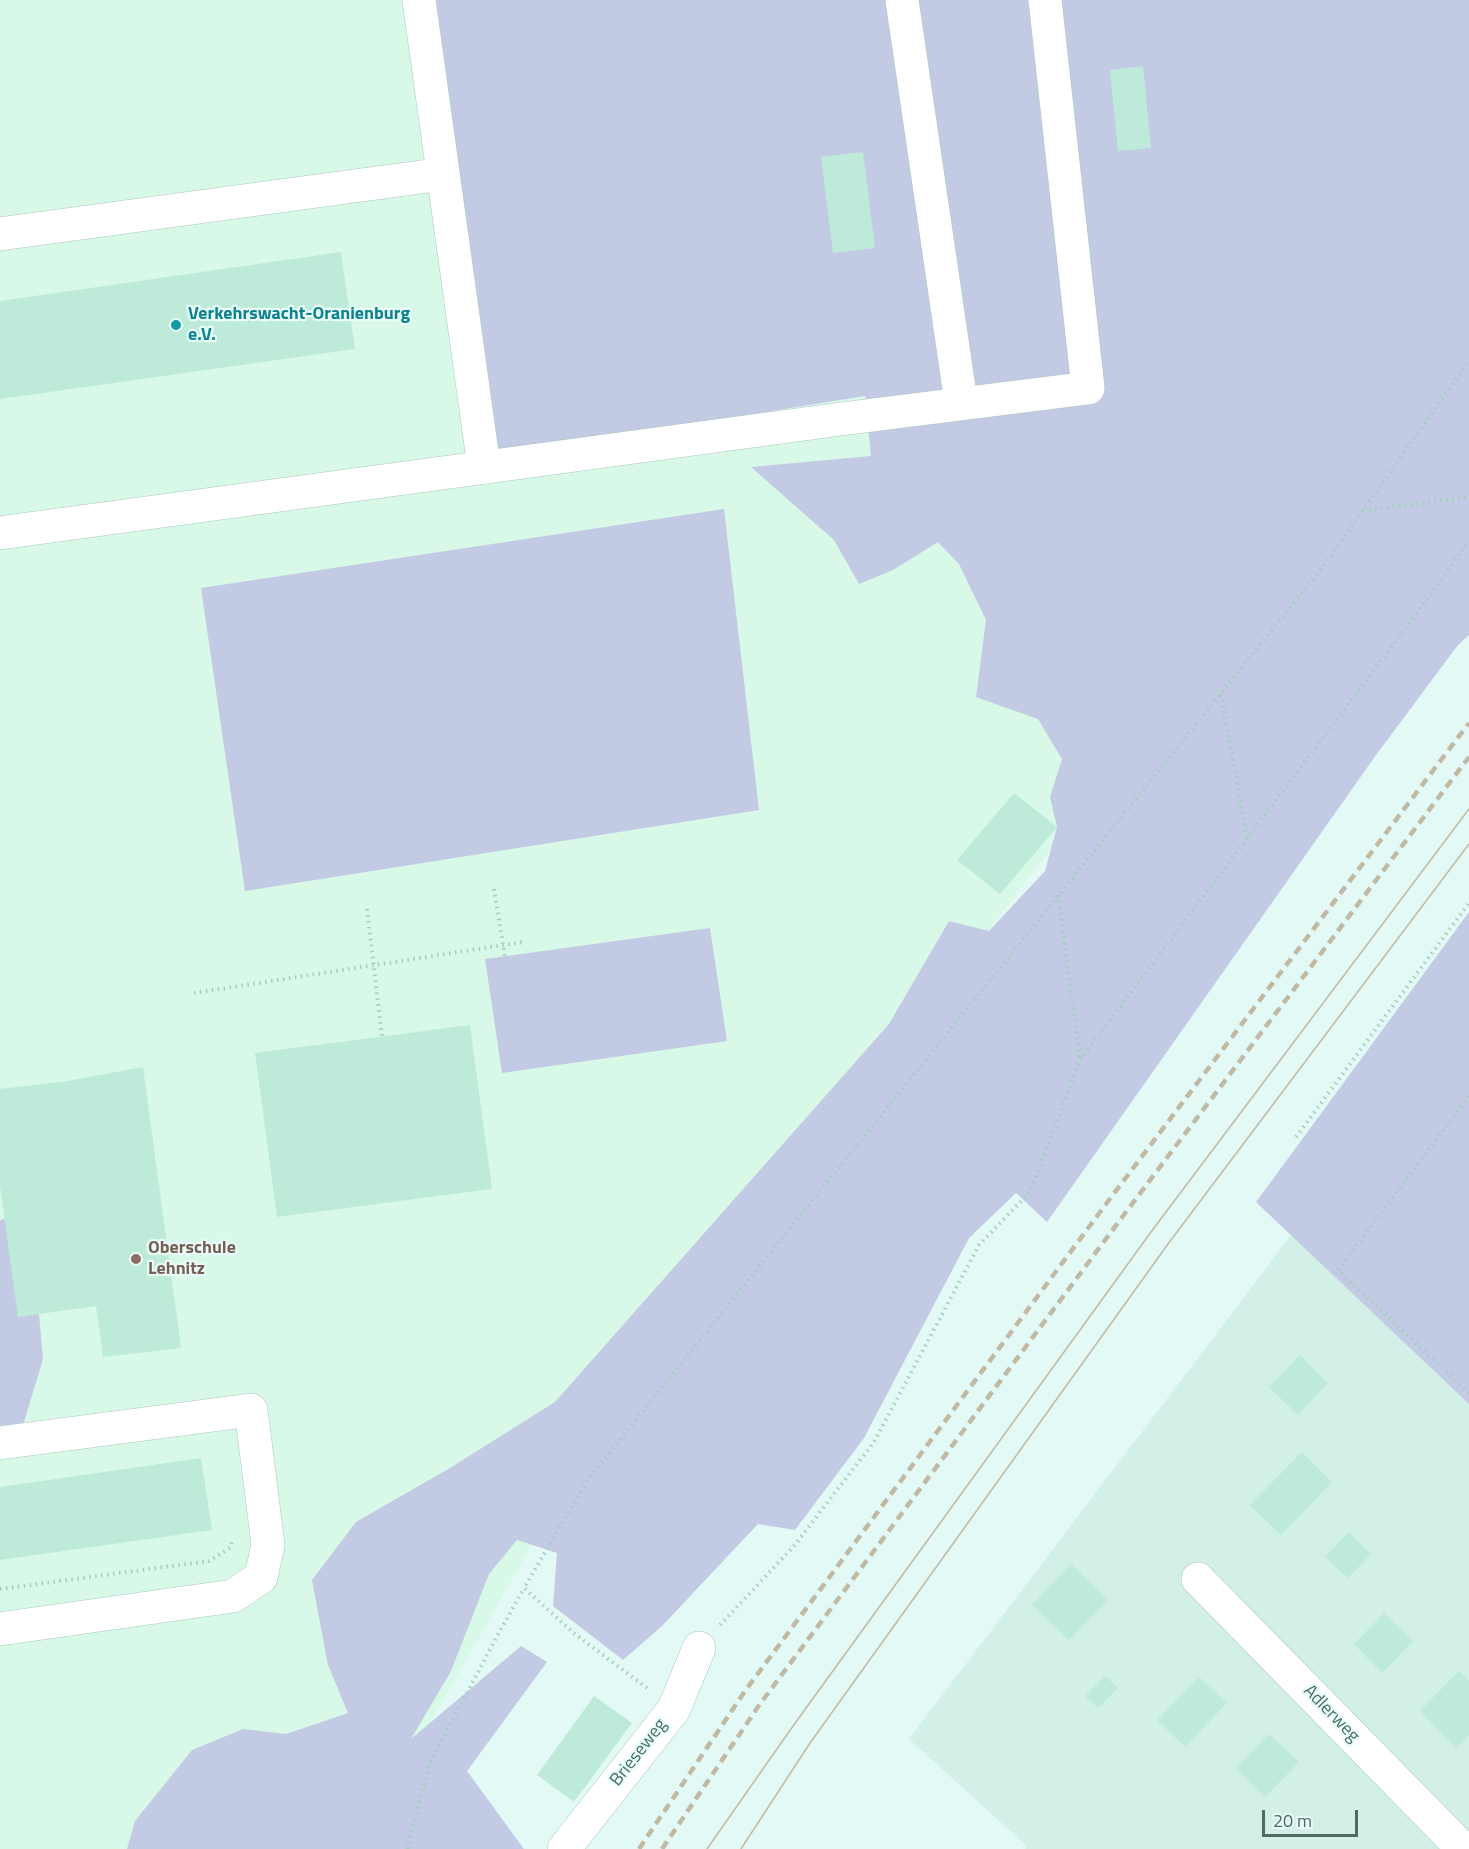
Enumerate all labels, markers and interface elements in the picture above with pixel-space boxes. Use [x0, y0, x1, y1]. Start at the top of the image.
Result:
place label: Verkehrswacht-Oranienburg e.V. [188, 304, 410, 346]
marker: Verkehrswacht-Oranienburg e.V. [169, 318, 183, 332]
place label: Oberschule Lehnitz [148, 1238, 236, 1280]
marker: Oberschule Lehnitz [129, 1252, 143, 1266]
street label: Adlerweg [1298, 1681, 1364, 1747]
street label: Brieseweg [606, 1715, 672, 1791]
scale bar [1265, 1798, 1361, 1836]
text: 20 m [1273, 1807, 1312, 1834]

